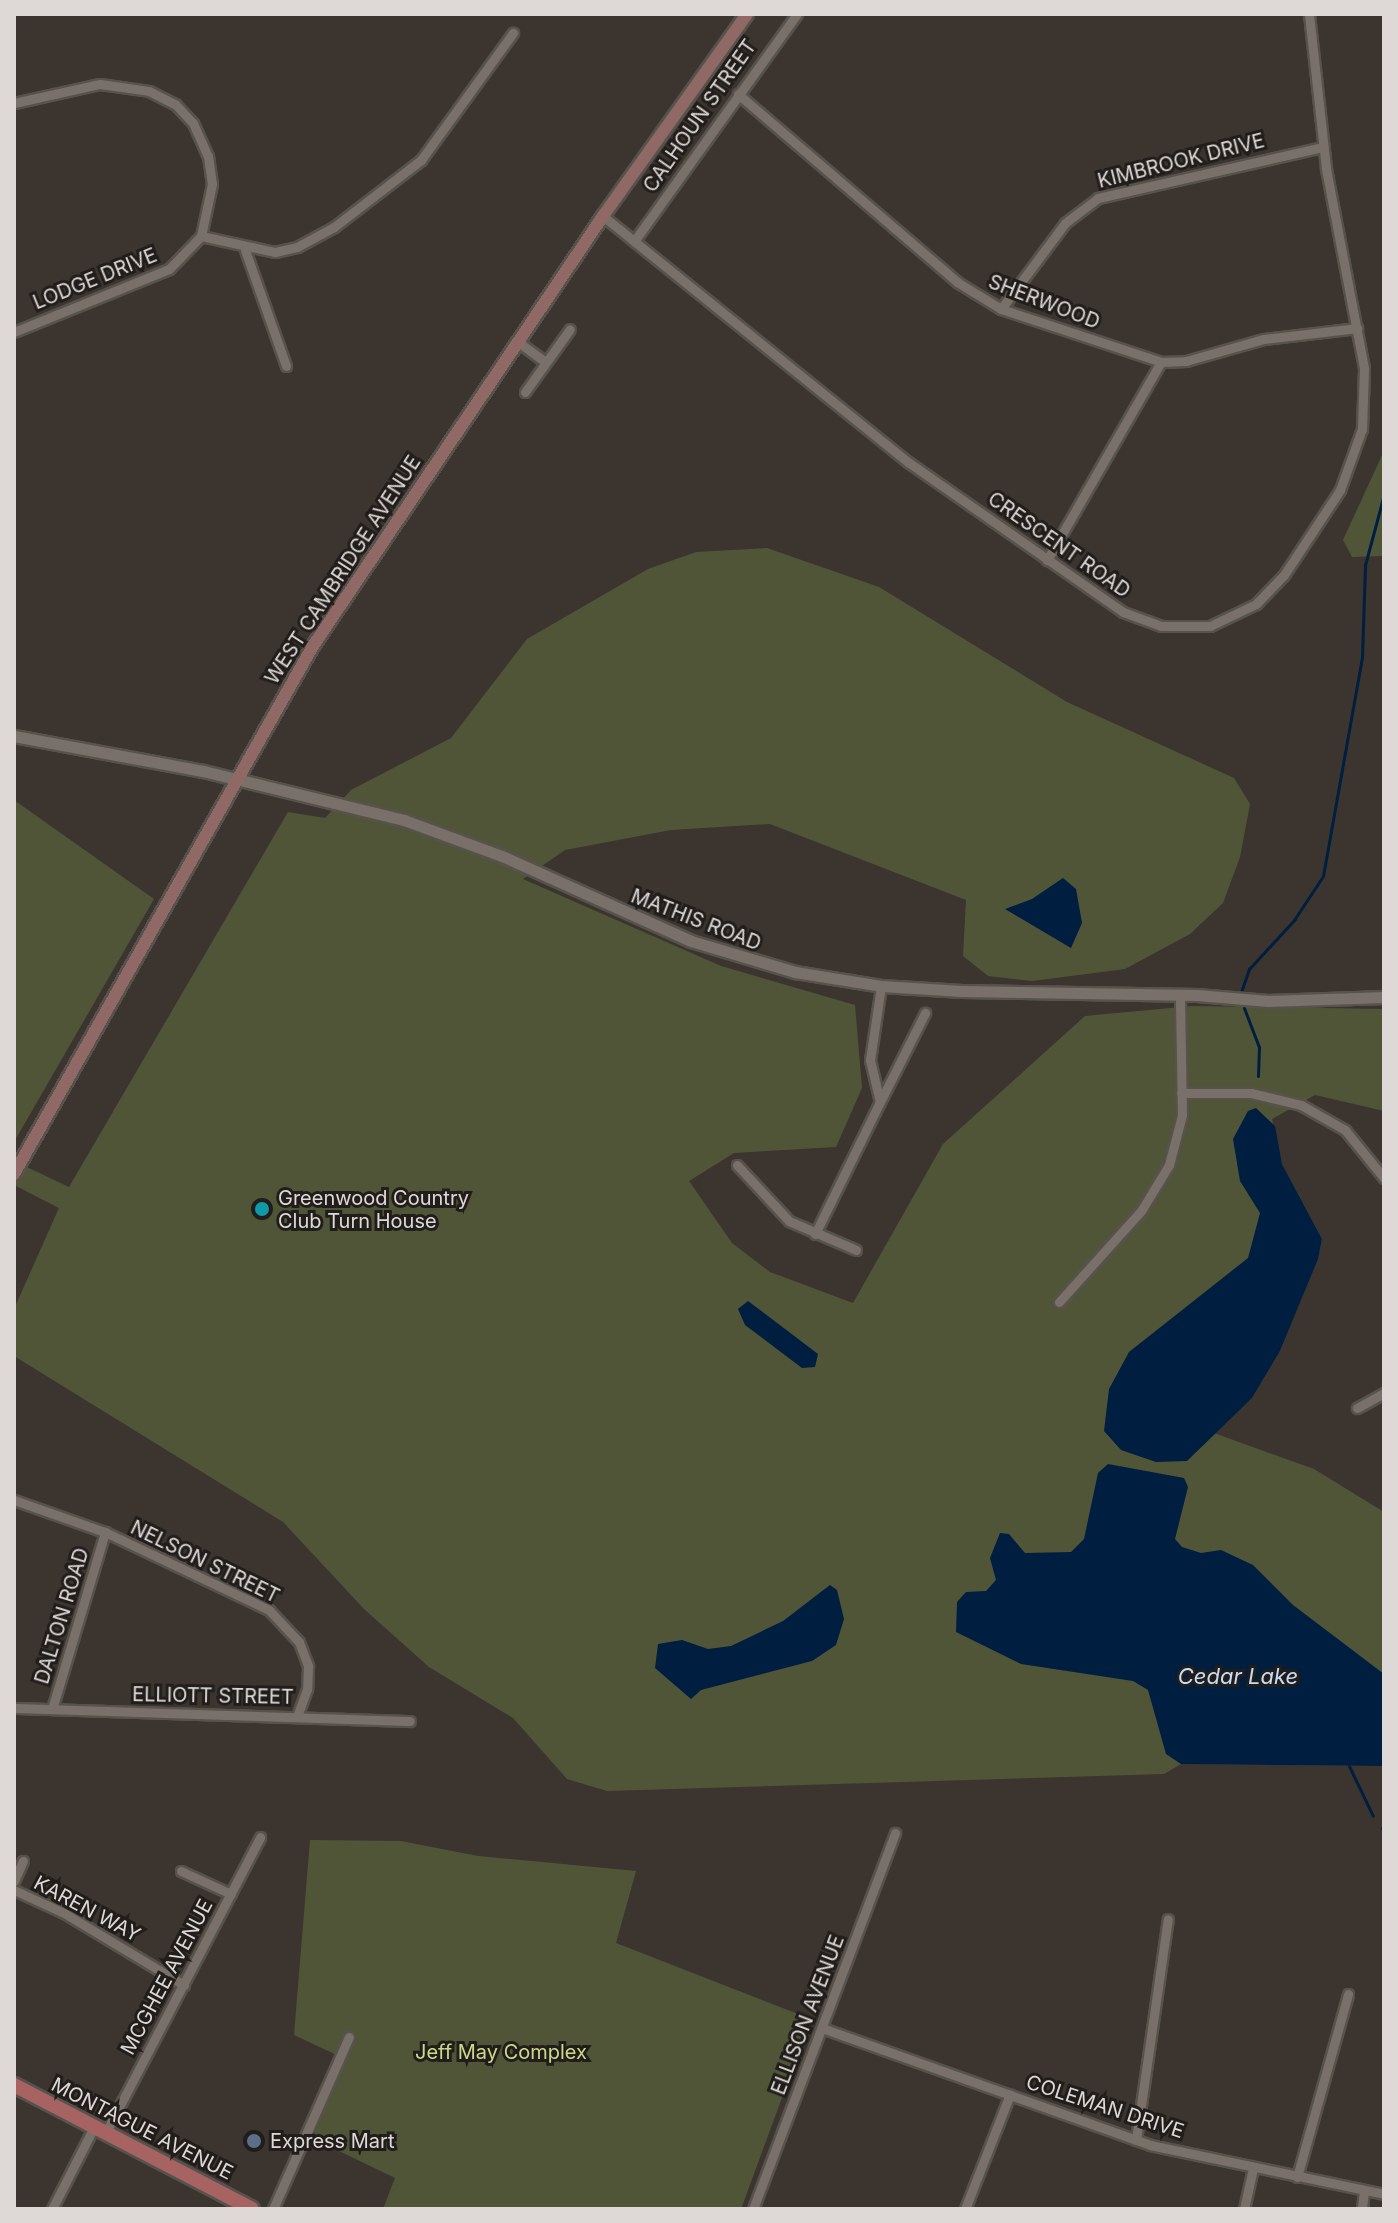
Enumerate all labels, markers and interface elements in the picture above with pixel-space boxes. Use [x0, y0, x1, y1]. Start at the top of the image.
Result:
street label: CALHOUN STREET [638, 35, 762, 197]
street label: KIMBROOK DRIVE [1095, 129, 1267, 193]
street label: LODGE DRIVE [30, 243, 160, 315]
street label: SHERWOOD [985, 270, 1103, 334]
street label: WEST CAMBRIDGE AVENUE [260, 451, 426, 689]
street label: CRESCENT ROAD [983, 487, 1135, 603]
street label: MATHIS ROAD [628, 884, 764, 956]
place label: Greenwood Country Club Turn House [278, 1186, 469, 1233]
marker: Greenwood Country Club Turn House [253, 1200, 271, 1218]
street label: NELSON STREET [127, 1516, 283, 1608]
street label: DALTON ROAD [30, 1545, 94, 1687]
water label: Cedar Lake [1178, 1664, 1298, 1690]
street label: ELLIOTT STREET [132, 1683, 294, 1709]
street label: KAREN WAY [30, 1871, 144, 1947]
street label: MCGHEE AVENUE [116, 1895, 218, 2059]
street label: ELLISON AVENUE [767, 1932, 849, 2098]
park label: Jeff May Complex [415, 2040, 587, 2064]
street label: COLEMAN DRIVE [1023, 2070, 1187, 2144]
street label: MONTAGUE AVENUE [47, 2073, 237, 2185]
place label: Express Mart [270, 2129, 394, 2153]
marker: Express Mart [245, 2132, 263, 2150]

